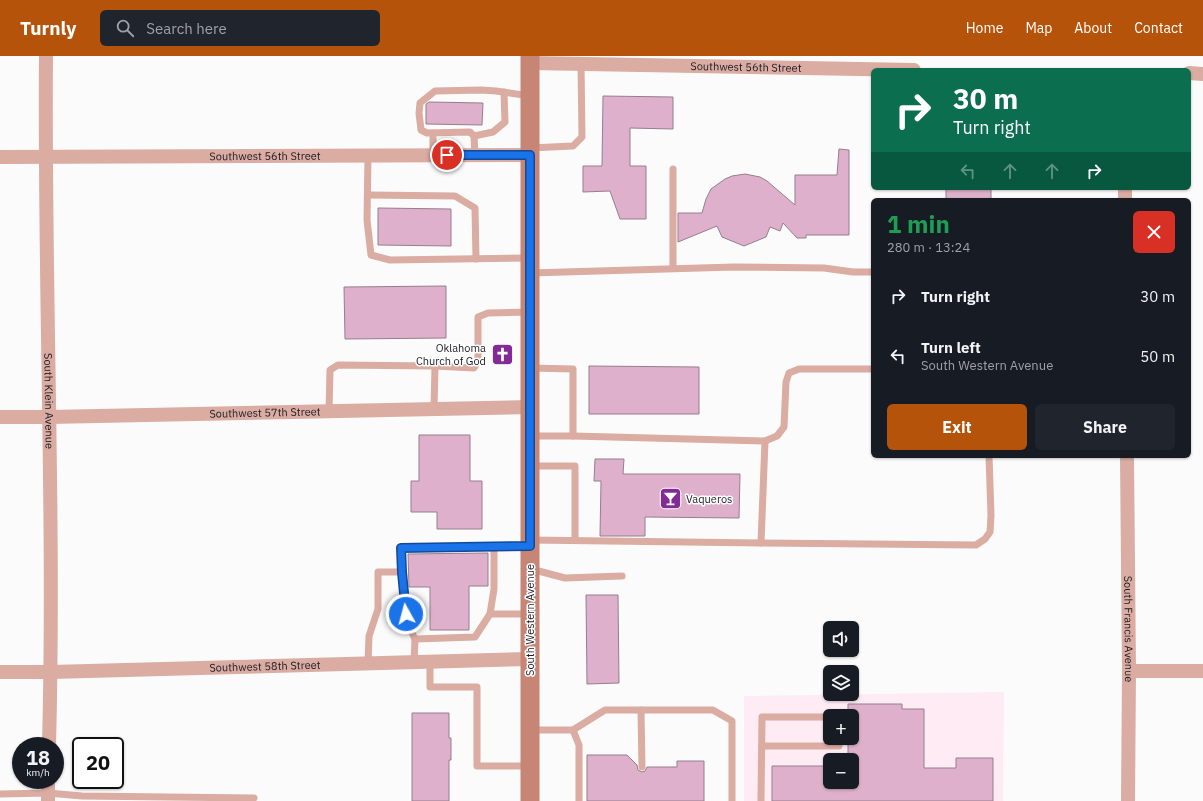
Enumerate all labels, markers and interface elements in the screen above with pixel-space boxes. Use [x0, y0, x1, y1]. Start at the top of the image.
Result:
search box [100, 10, 380, 46]
text: Turnly [20, 16, 76, 40]
icon: search [114, 17, 136, 39]
text: Search here [146, 19, 227, 38]
text: Home [966, 19, 1003, 37]
text: Map [1025, 19, 1052, 37]
text: About [1074, 19, 1112, 37]
text: Contact [1134, 19, 1183, 37]
street label: Southwest 56th Street [690, 59, 802, 75]
text: 30 m [953, 80, 1018, 117]
icon: right [887, 84, 939, 136]
text: Turn right [953, 116, 1031, 139]
pin [430, 138, 464, 172]
icon: arrive [436, 144, 458, 166]
street label: Southwest 56th Street [209, 149, 321, 163]
icon: left [957, 160, 979, 182]
icon: ahead [999, 160, 1021, 182]
icon: ahead [1041, 160, 1063, 182]
icon: right [1083, 160, 1105, 182]
text: 1 min [887, 208, 950, 240]
button: close [1133, 211, 1175, 253]
text: 280 m · 13:24 [887, 239, 970, 256]
icon: right [887, 285, 909, 307]
text: Turn right [921, 287, 990, 306]
text: 30 m [1140, 287, 1175, 306]
text: Turn left [921, 338, 981, 357]
place label: Oklahoma Church of God [416, 341, 486, 368]
church icon: Oklahoma Church of God [489, 341, 515, 367]
icon: left [887, 345, 909, 367]
text: 50 m [1140, 347, 1175, 366]
street label: South Klein Avenue [41, 353, 57, 449]
text: South Western Avenue [921, 357, 1053, 374]
street label: Southwest 57th Street [209, 404, 321, 421]
button: Exit [887, 404, 1027, 450]
button: Share [1035, 404, 1175, 450]
bar icon: Vaqueros [657, 486, 683, 512]
place label: Vaqueros [686, 492, 732, 506]
street label: South Western Avenue [523, 564, 537, 676]
street label: South Francis Avenue [1121, 576, 1136, 682]
position arrow [385, 593, 427, 635]
map controls [823, 621, 859, 789]
button: sound [823, 621, 859, 657]
street label: Southwest 58th Street [209, 658, 321, 675]
button: layers [823, 665, 859, 701]
button: + [823, 709, 859, 745]
speed limit sign: 20 [72, 737, 124, 789]
text: 18 [26, 744, 50, 771]
button: − [823, 753, 859, 789]
text: km/h [26, 766, 50, 779]

